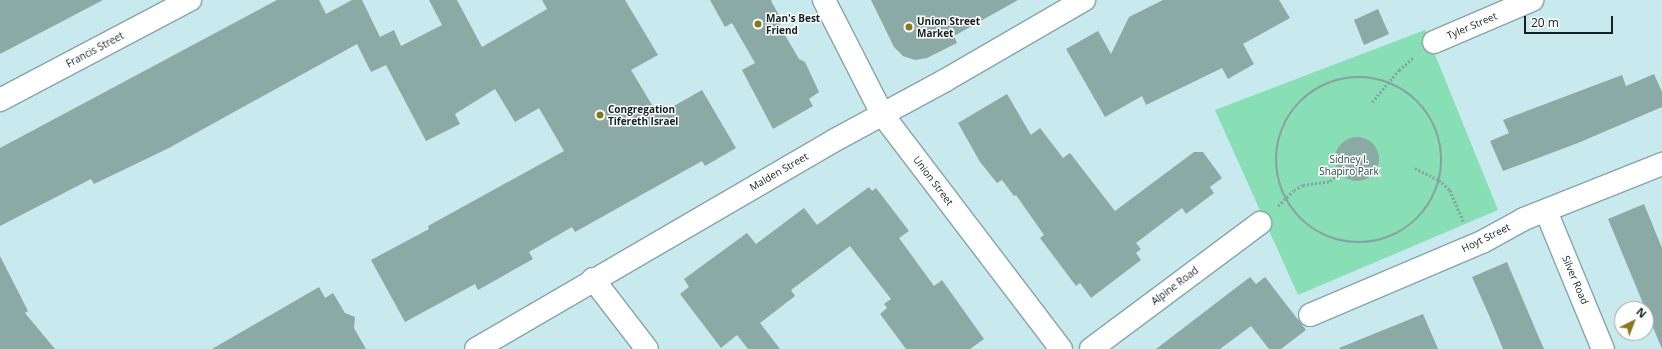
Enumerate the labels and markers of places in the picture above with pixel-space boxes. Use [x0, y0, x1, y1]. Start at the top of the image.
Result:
place label: Man's Best Friend [766, 12, 820, 36]
place label: Union Street Market [917, 15, 980, 38]
marker: Man's Best Friend [753, 19, 763, 29]
marker: Union Street Market [904, 22, 914, 32]
place label: Congregation Tifereth Israel [608, 103, 678, 126]
marker: Congregation Tifereth Israel [595, 110, 605, 120]

